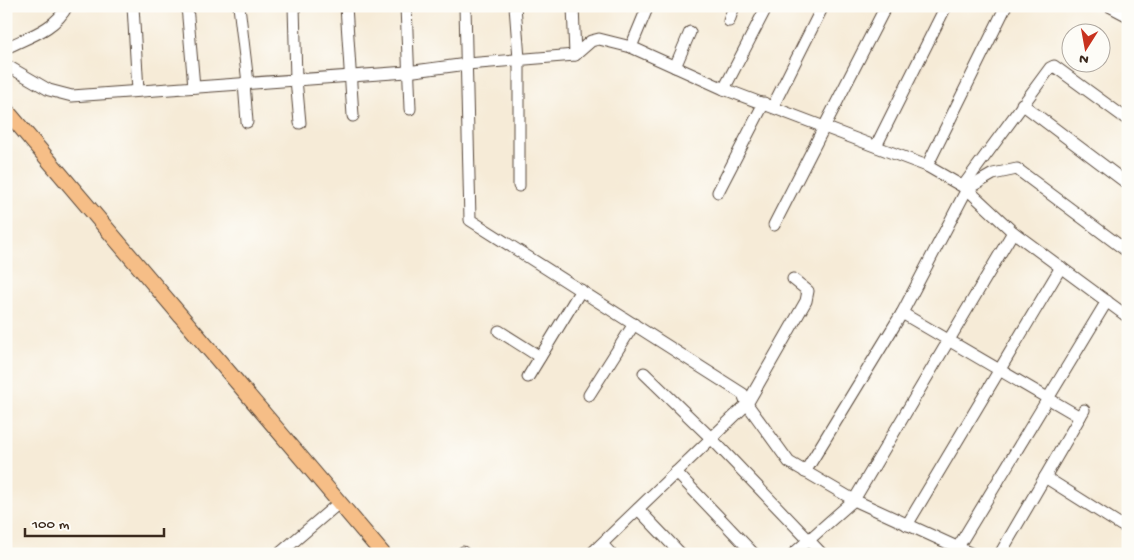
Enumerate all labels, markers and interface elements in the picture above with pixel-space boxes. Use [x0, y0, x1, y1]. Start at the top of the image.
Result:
north arrow [1062, 22, 1112, 72]
text: N [1078, 49, 1090, 68]
scale bar [25, 505, 164, 537]
text: 100 m [31, 516, 70, 534]

